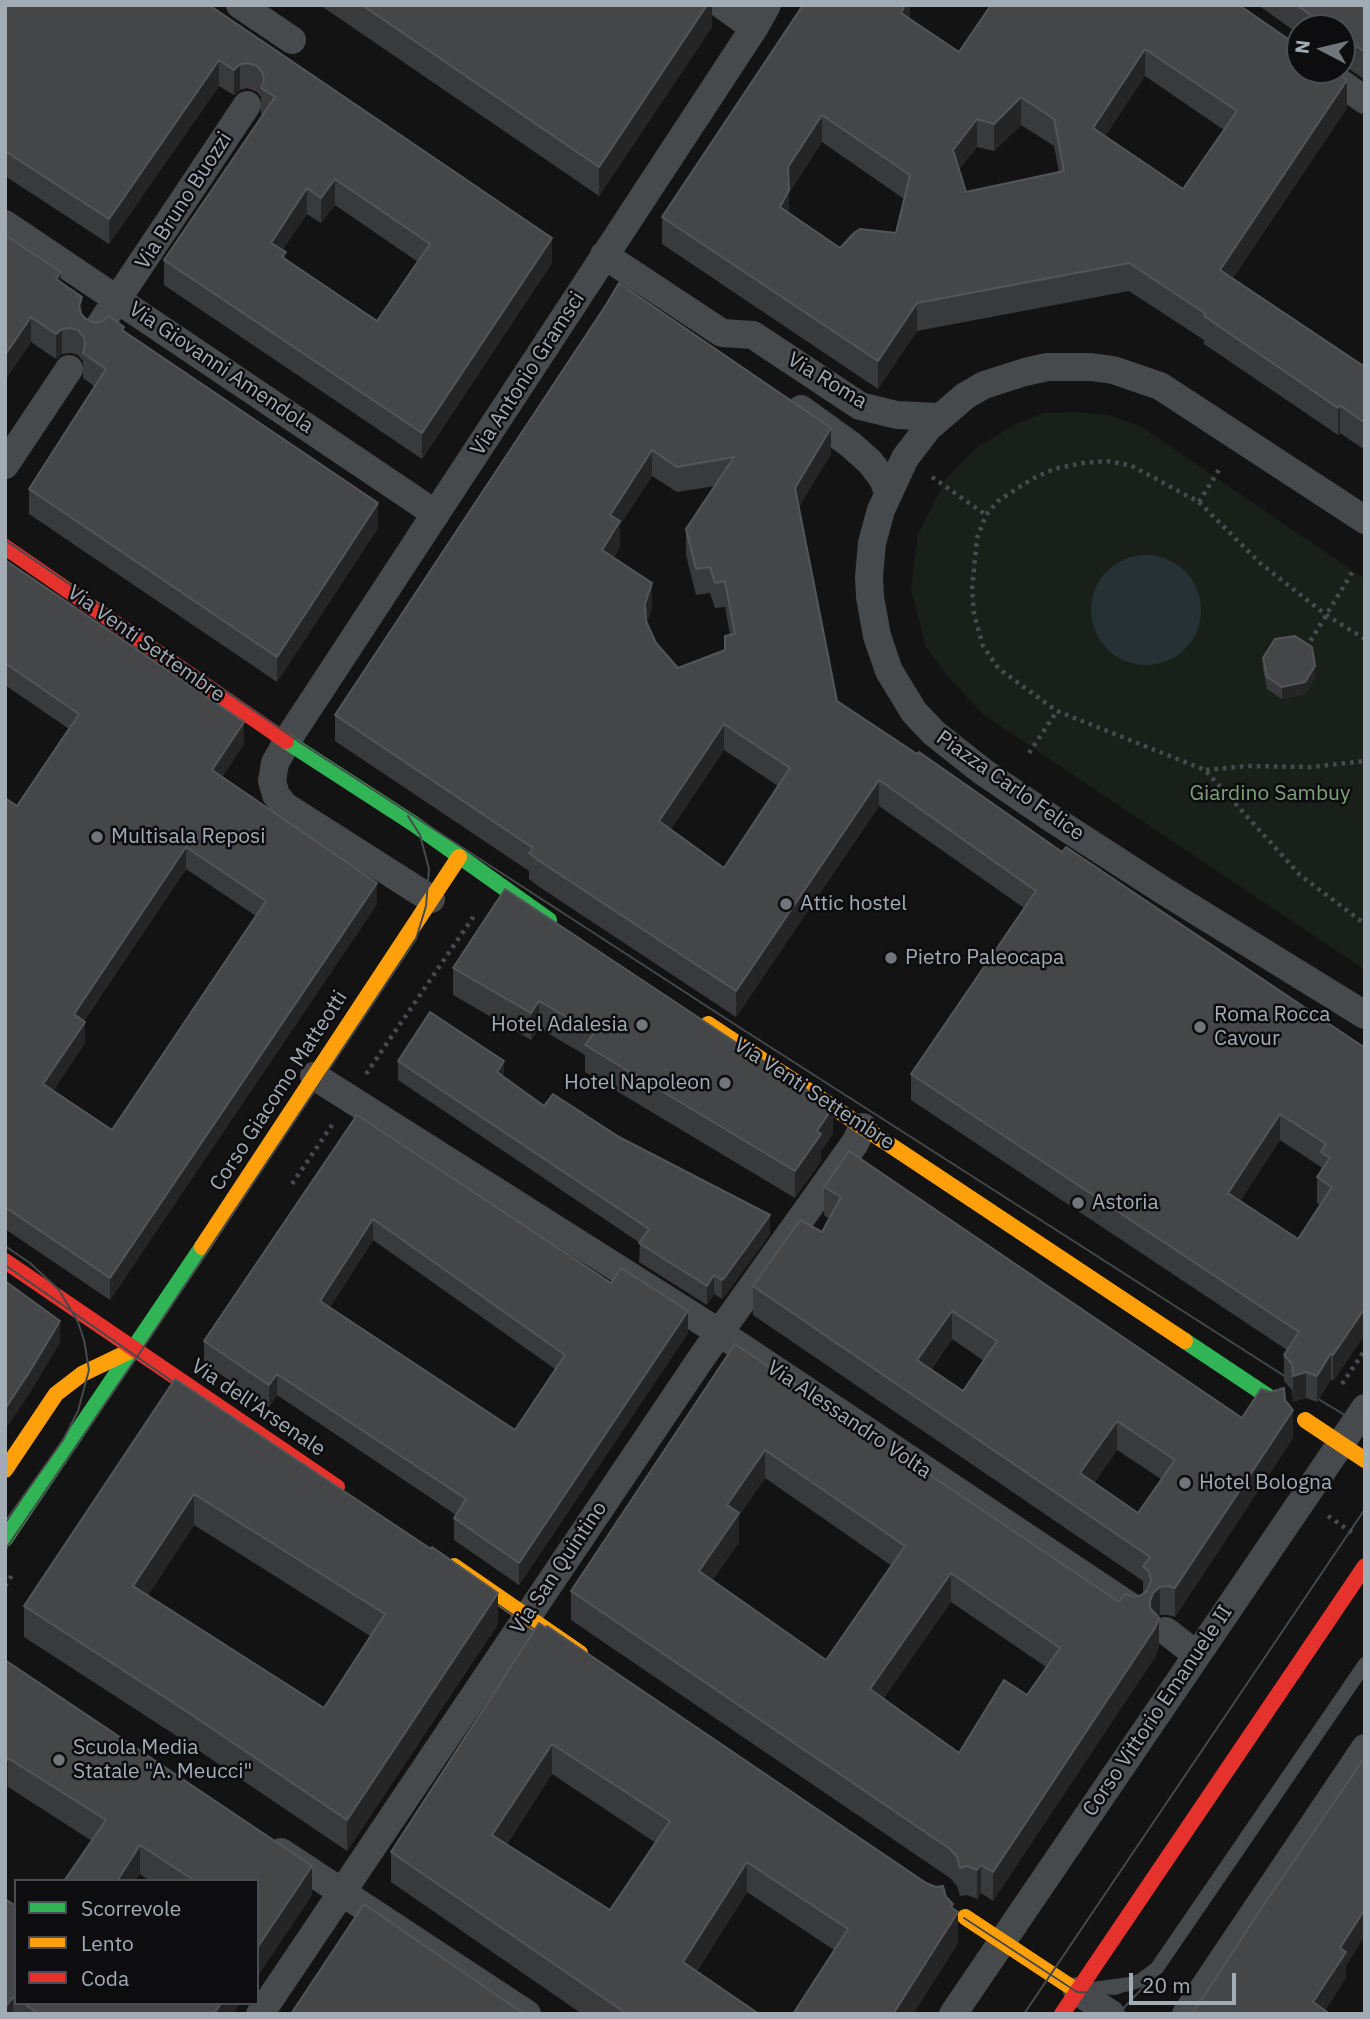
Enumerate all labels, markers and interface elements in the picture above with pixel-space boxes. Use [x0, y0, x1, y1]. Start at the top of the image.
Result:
north arrow [1286, 14, 1356, 84]
text: N [1289, 38, 1315, 55]
street label: Via Bruno Buozzi [130, 128, 238, 274]
street label: Via Antonio Gramsci [466, 287, 590, 461]
street label: Via Giovanni Amendola [124, 297, 318, 439]
street label: Via Roma [783, 347, 871, 415]
street label: Via Venti Settembre [62, 580, 230, 708]
street label: Piazza Carlo Felice [931, 726, 1089, 846]
park label: Giardino Sambuy [1189, 781, 1351, 807]
place label: Multisala Reposi [111, 824, 266, 850]
marker: Multisala Reposi [89, 829, 105, 845]
place label: Attic hostel [800, 891, 907, 917]
marker: Attic hostel [778, 896, 794, 912]
place label: Pietro Paleocapa [905, 945, 1064, 971]
marker: Pietro Paleocapa [883, 950, 899, 966]
street label: Corso Giacomo Matteotti [205, 986, 353, 1196]
place label: Roma Rocca Cavour [1214, 1002, 1330, 1052]
place label: Hotel Adalesia [491, 1012, 628, 1038]
marker: Hotel Adalesia [634, 1017, 650, 1033]
marker: Roma Rocca Cavour [1192, 1019, 1208, 1035]
street label: Via Venti Settembre [729, 1033, 899, 1155]
place label: Hotel Napoleon [564, 1070, 711, 1096]
marker: Hotel Napoleon [717, 1075, 733, 1091]
place label: Astoria [1092, 1190, 1159, 1216]
marker: Astoria [1070, 1195, 1086, 1211]
street label: Via dell'Arsenale [186, 1354, 330, 1462]
street label: Via Alessandro Volta [762, 1356, 936, 1484]
place label: Hotel Bologna [1199, 1470, 1332, 1496]
marker: Hotel Bologna [1177, 1475, 1193, 1491]
street label: Via San Quintino [505, 1497, 613, 1639]
street label: Corso Vittorio Emanuele II [1078, 1601, 1238, 1821]
place label: Scuola Media Statale "A. Meucci" [73, 1735, 252, 1785]
marker: Scuola Media Statale "A. Meucci" [51, 1752, 67, 1768]
legend [14, 1879, 259, 2005]
text: Scorrevole [81, 1894, 181, 1922]
text: Lento [81, 1929, 134, 1957]
scale bar [1132, 1960, 1239, 2004]
text: Coda [81, 1964, 129, 1992]
text: 20 m [1142, 1971, 1191, 1999]

